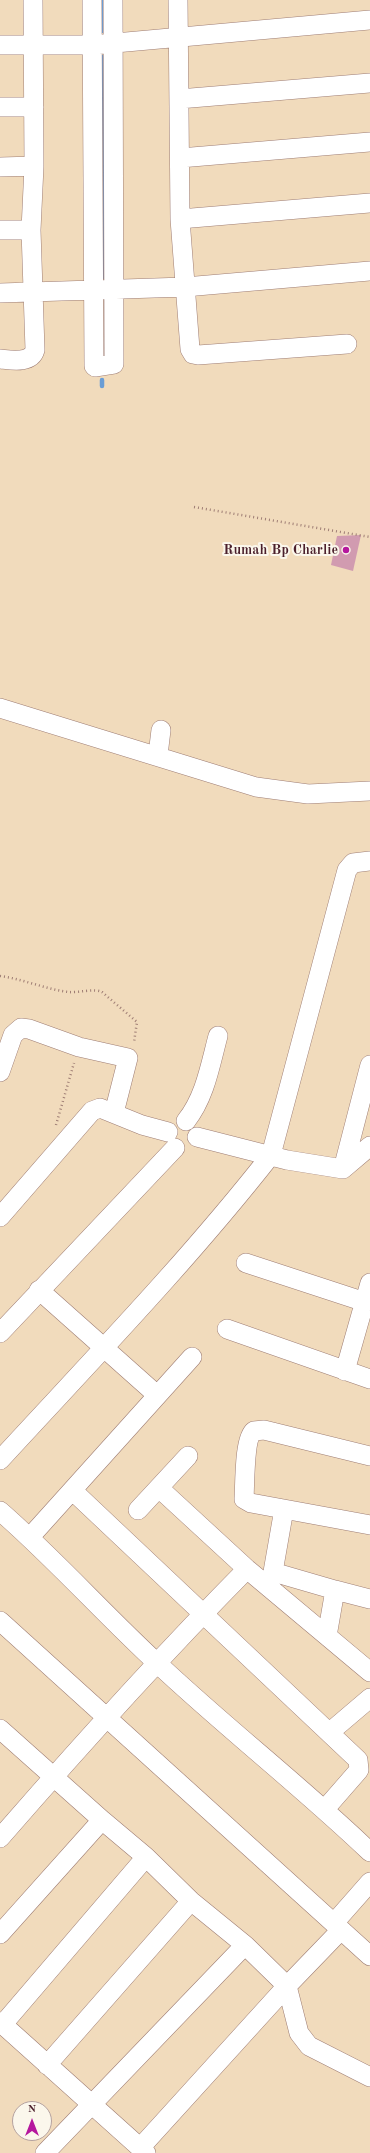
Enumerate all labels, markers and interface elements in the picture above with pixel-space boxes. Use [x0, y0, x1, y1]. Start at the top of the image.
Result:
place label: Rumah Bp Charlie [223, 542, 338, 558]
marker: Rumah Bp Charlie [341, 545, 351, 555]
north arrow [12, 2101, 52, 2141]
text: N [28, 2104, 36, 2115]

